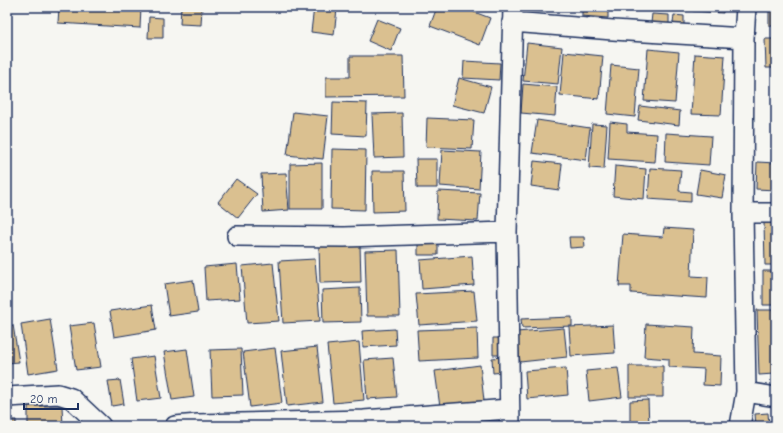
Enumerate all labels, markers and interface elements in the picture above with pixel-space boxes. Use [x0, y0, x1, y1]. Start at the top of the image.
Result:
scale bar [24, 385, 78, 411]
text: 20 m [30, 392, 58, 406]

